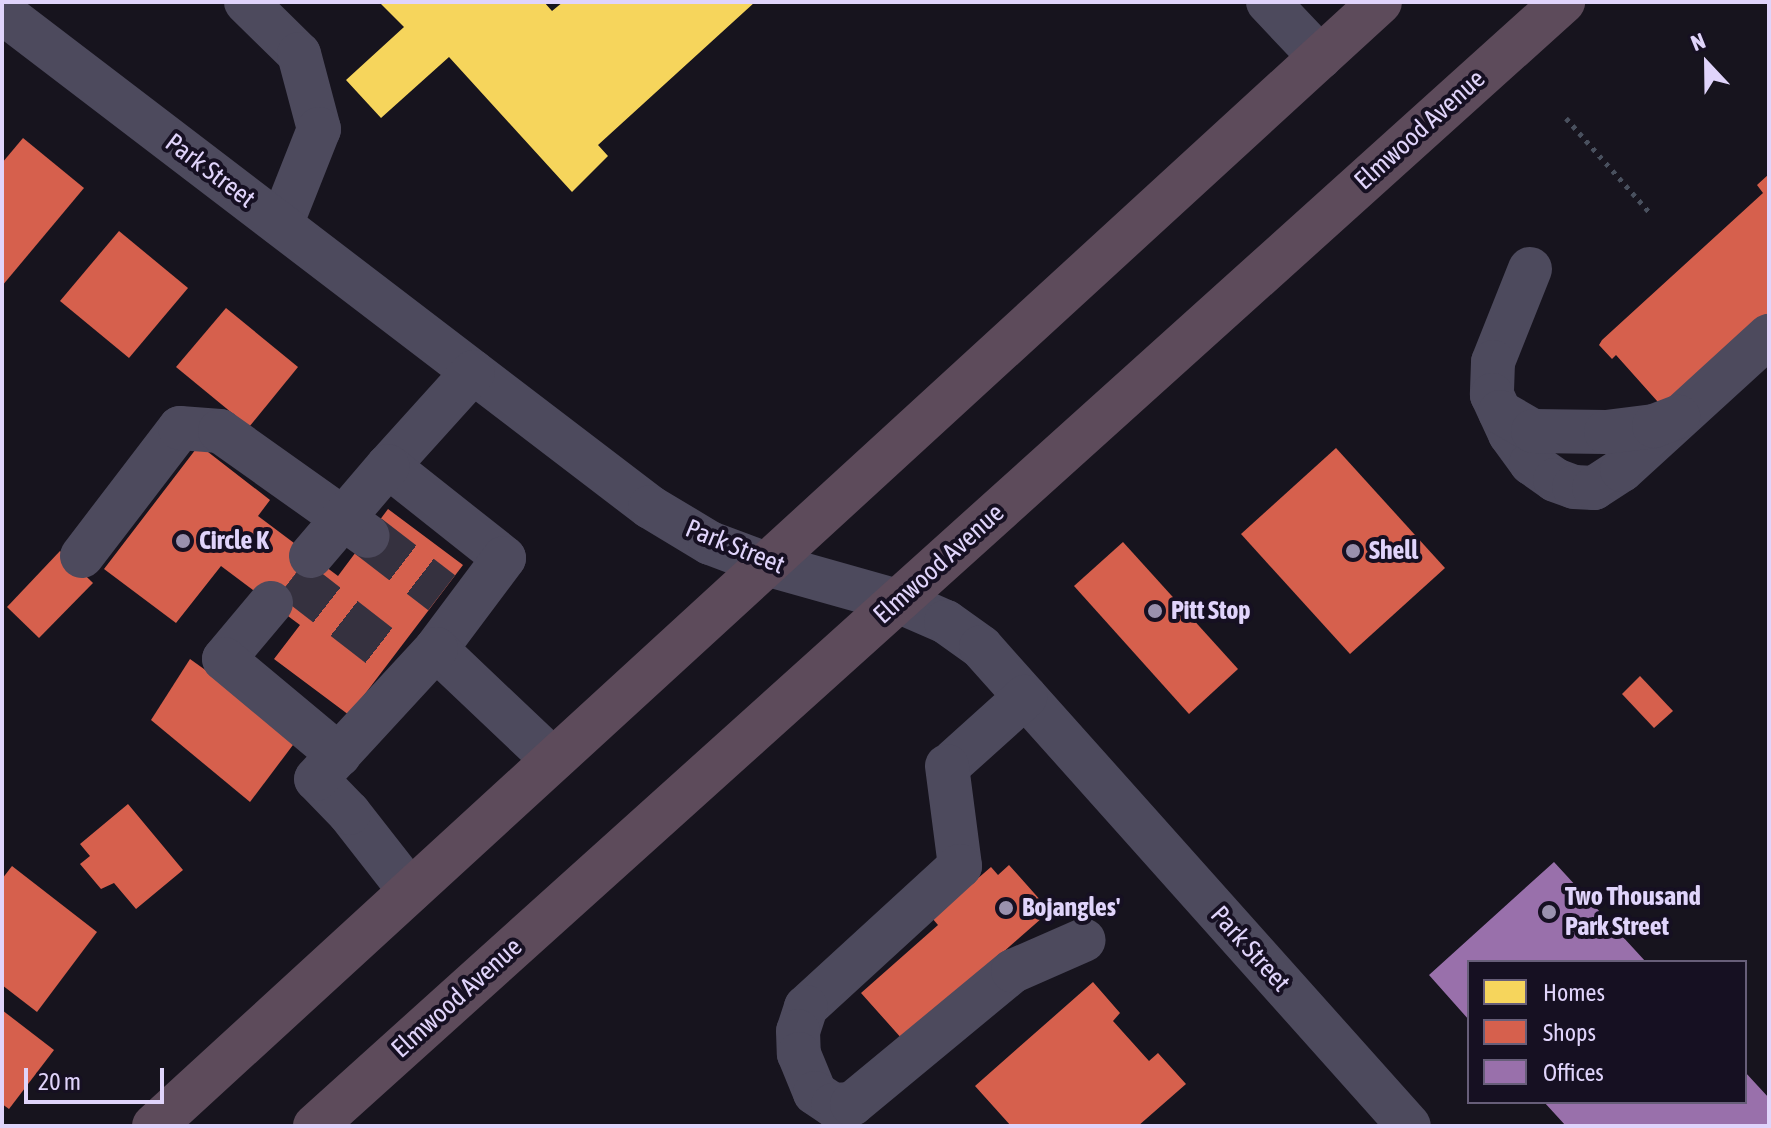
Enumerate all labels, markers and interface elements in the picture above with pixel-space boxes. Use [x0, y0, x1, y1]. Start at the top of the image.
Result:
north arrow [1667, 24, 1747, 104]
text: N [1687, 27, 1709, 56]
street label: Elmwood Avenue [1349, 63, 1491, 197]
street label: Park Street [159, 127, 261, 215]
street label: Elmwood Avenue [868, 497, 1010, 631]
street label: Park Street [681, 513, 789, 581]
place label: Circle K [199, 525, 269, 557]
marker: Circle K [174, 532, 192, 550]
place label: Shell [1369, 535, 1418, 567]
marker: Shell [1344, 542, 1362, 560]
place label: Pitt Stop [1171, 595, 1251, 627]
marker: Pitt Stop [1146, 602, 1164, 620]
place label: Two Thousand Park Street [1565, 881, 1701, 942]
place label: Bojangles' [1022, 892, 1120, 924]
marker: Bojangles' [997, 899, 1015, 917]
street label: Park Street [1204, 900, 1296, 998]
marker: Two Thousand Park Street [1540, 903, 1558, 921]
street label: Elmwood Avenue [386, 931, 528, 1065]
legend [1467, 960, 1747, 1104]
text: Homes [1543, 979, 1605, 1006]
text: Shops [1543, 1019, 1596, 1046]
scale bar [28, 1052, 168, 1102]
text: Offices [1543, 1059, 1604, 1086]
text: 20 m [38, 1068, 81, 1095]

